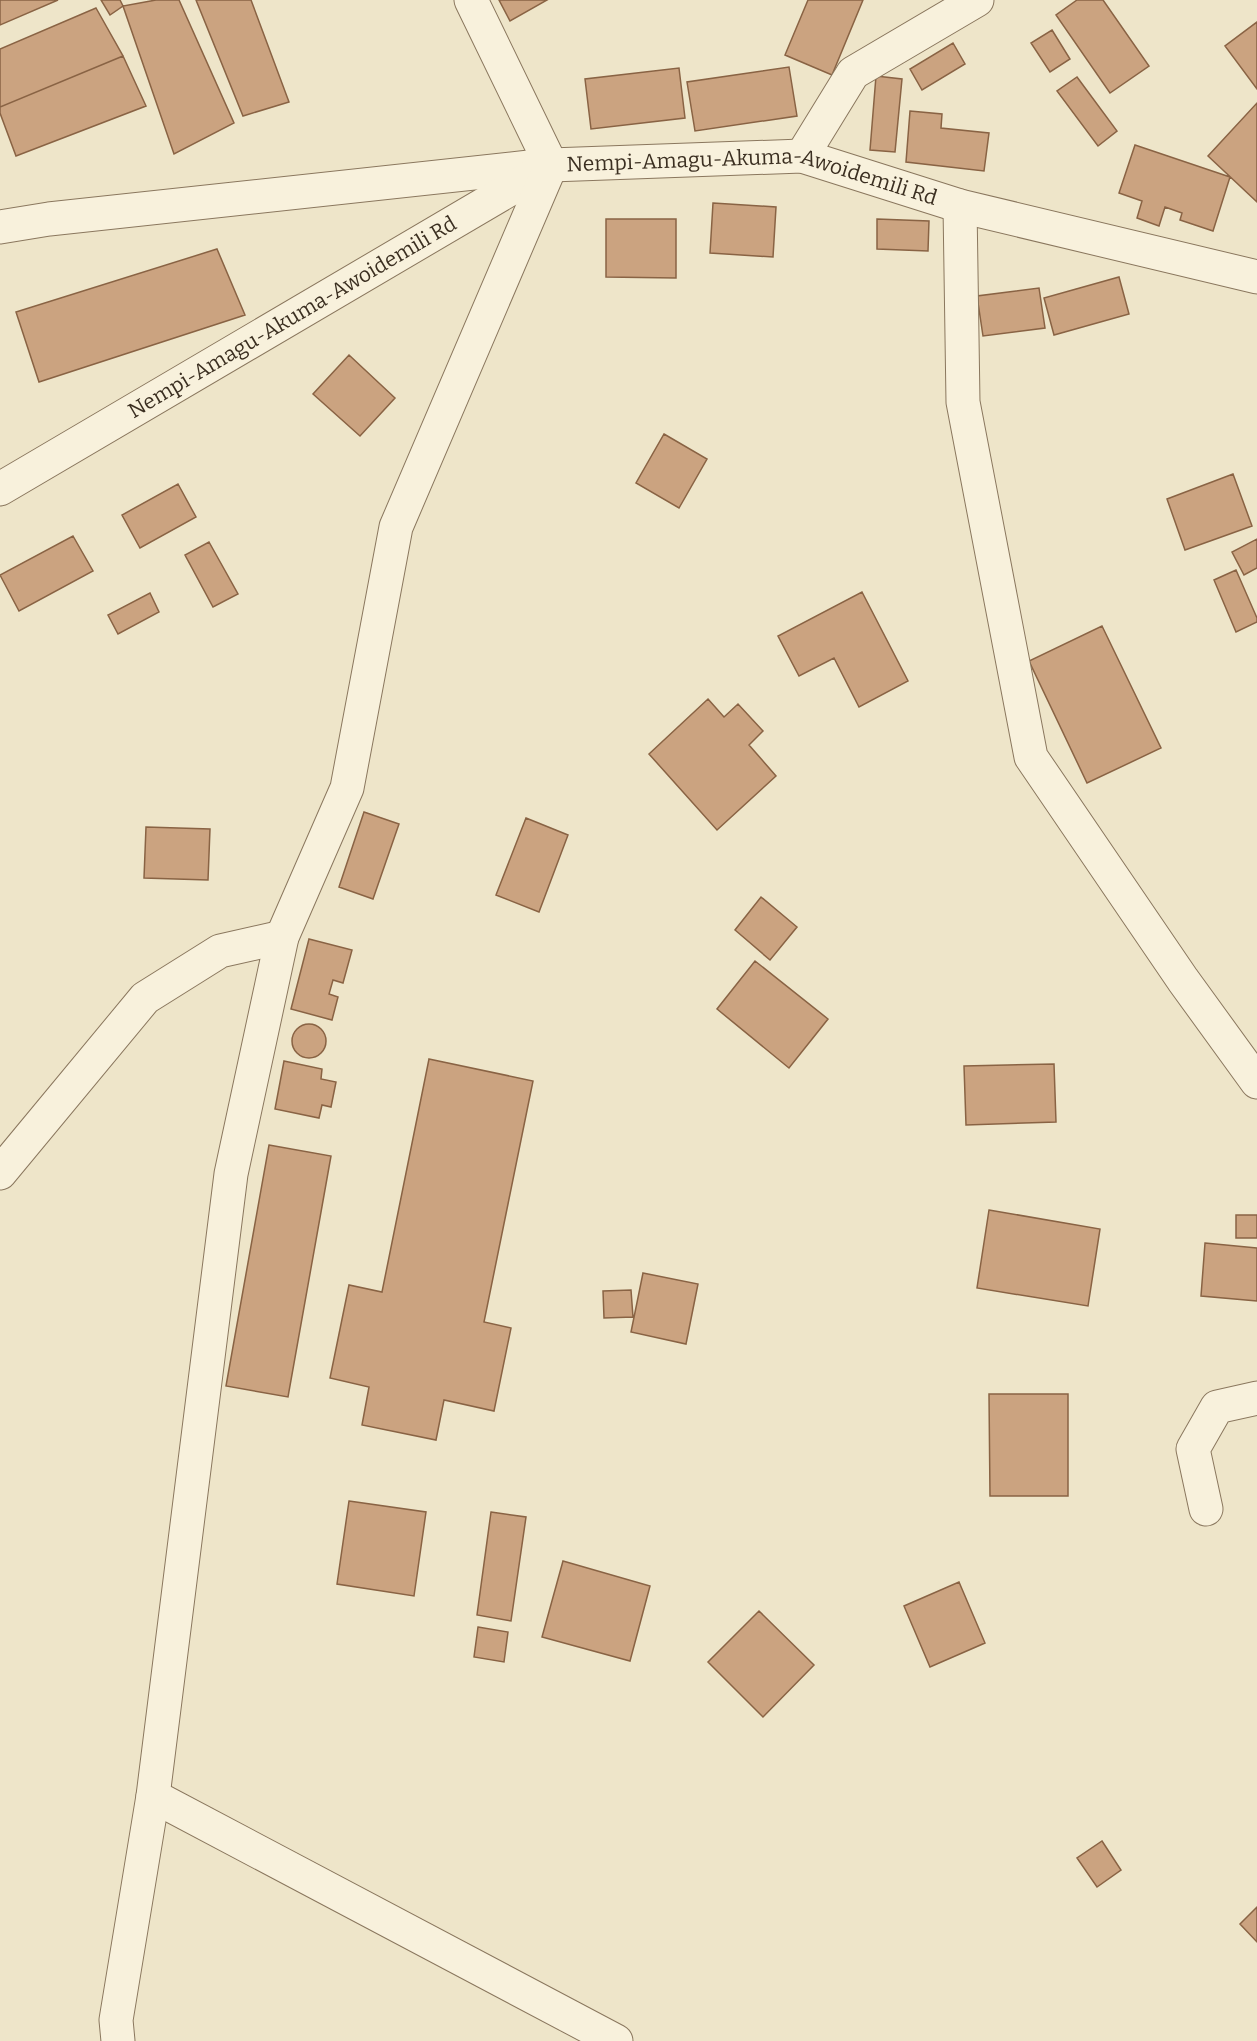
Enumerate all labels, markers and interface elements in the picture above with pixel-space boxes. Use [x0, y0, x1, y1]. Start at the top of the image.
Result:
street label: Nempi-Amagu-Akuma-Awoidemili Rd [566, 143, 940, 211]
street label: Nempi-Amagu-Akuma-Awoidemili Rd [123, 210, 461, 424]

